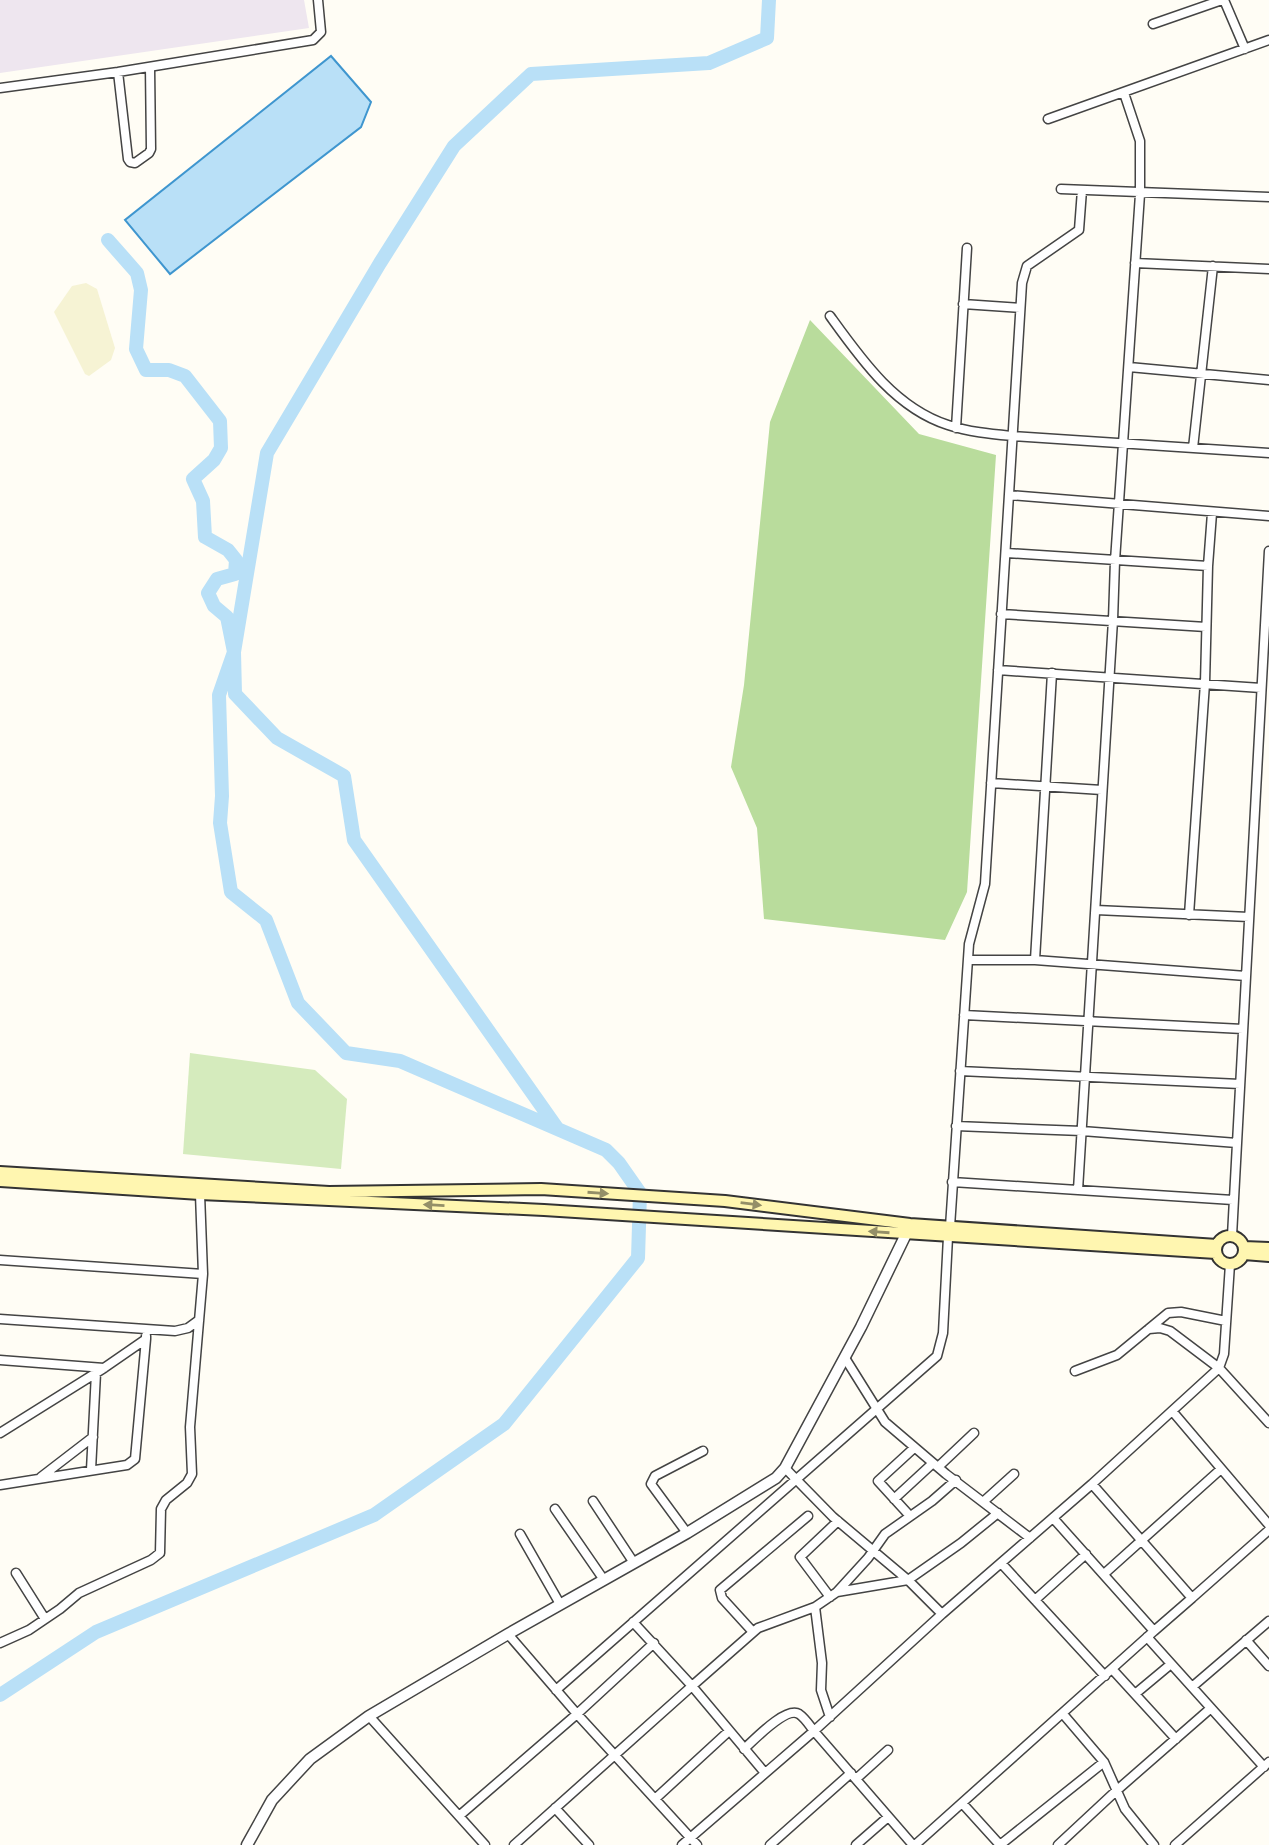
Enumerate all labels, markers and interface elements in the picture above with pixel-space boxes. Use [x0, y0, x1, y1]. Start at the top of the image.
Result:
one-way arrow [587, 1188, 609, 1199]
one-way arrow [741, 1198, 763, 1209]
one-way arrow [423, 1200, 445, 1211]
one-way arrow [868, 1226, 890, 1237]

